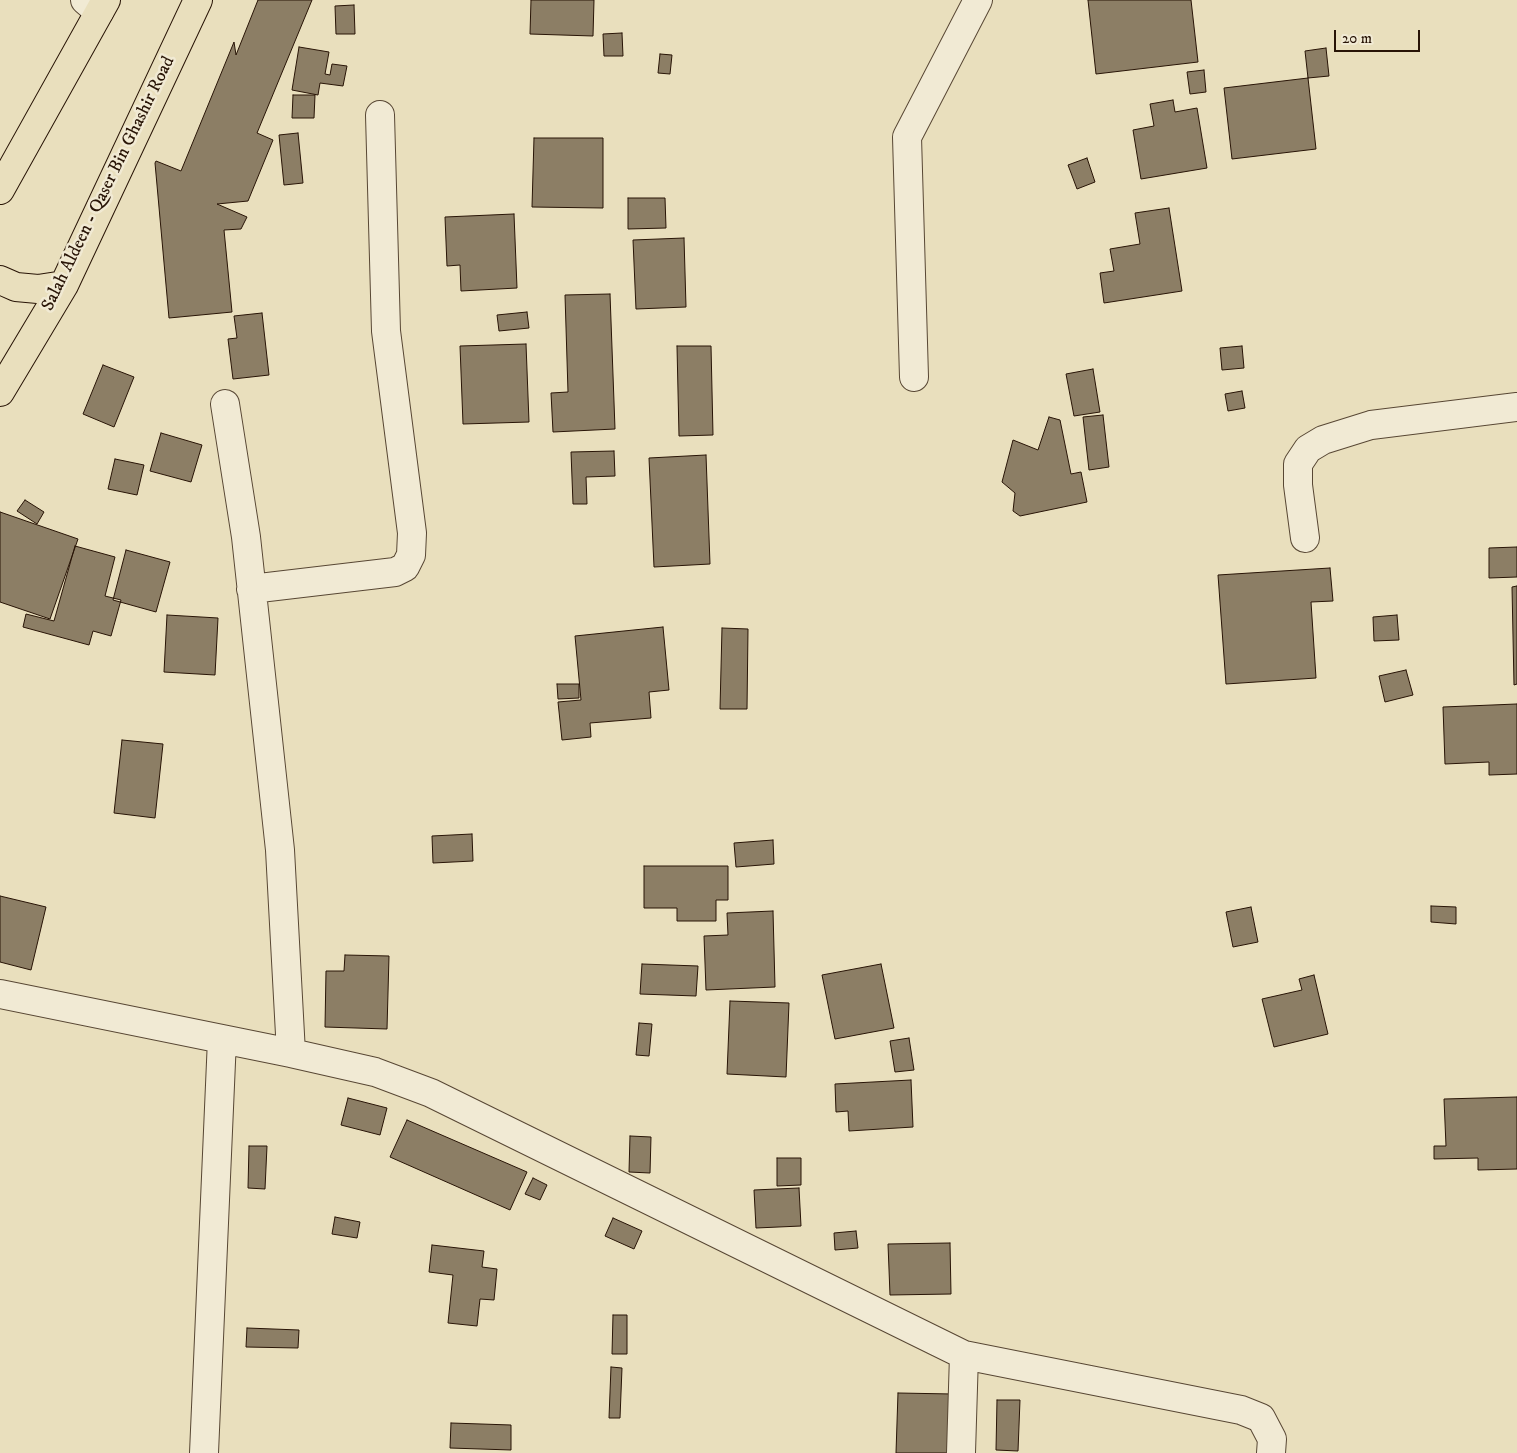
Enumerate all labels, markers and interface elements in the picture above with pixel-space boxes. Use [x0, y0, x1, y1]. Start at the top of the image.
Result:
scale bar [1337, 20, 1423, 52]
text: 20 m [1342, 29, 1372, 48]
street label: Salah Aldeen - Qaser Bin Ghashir Road [38, 53, 180, 315]

